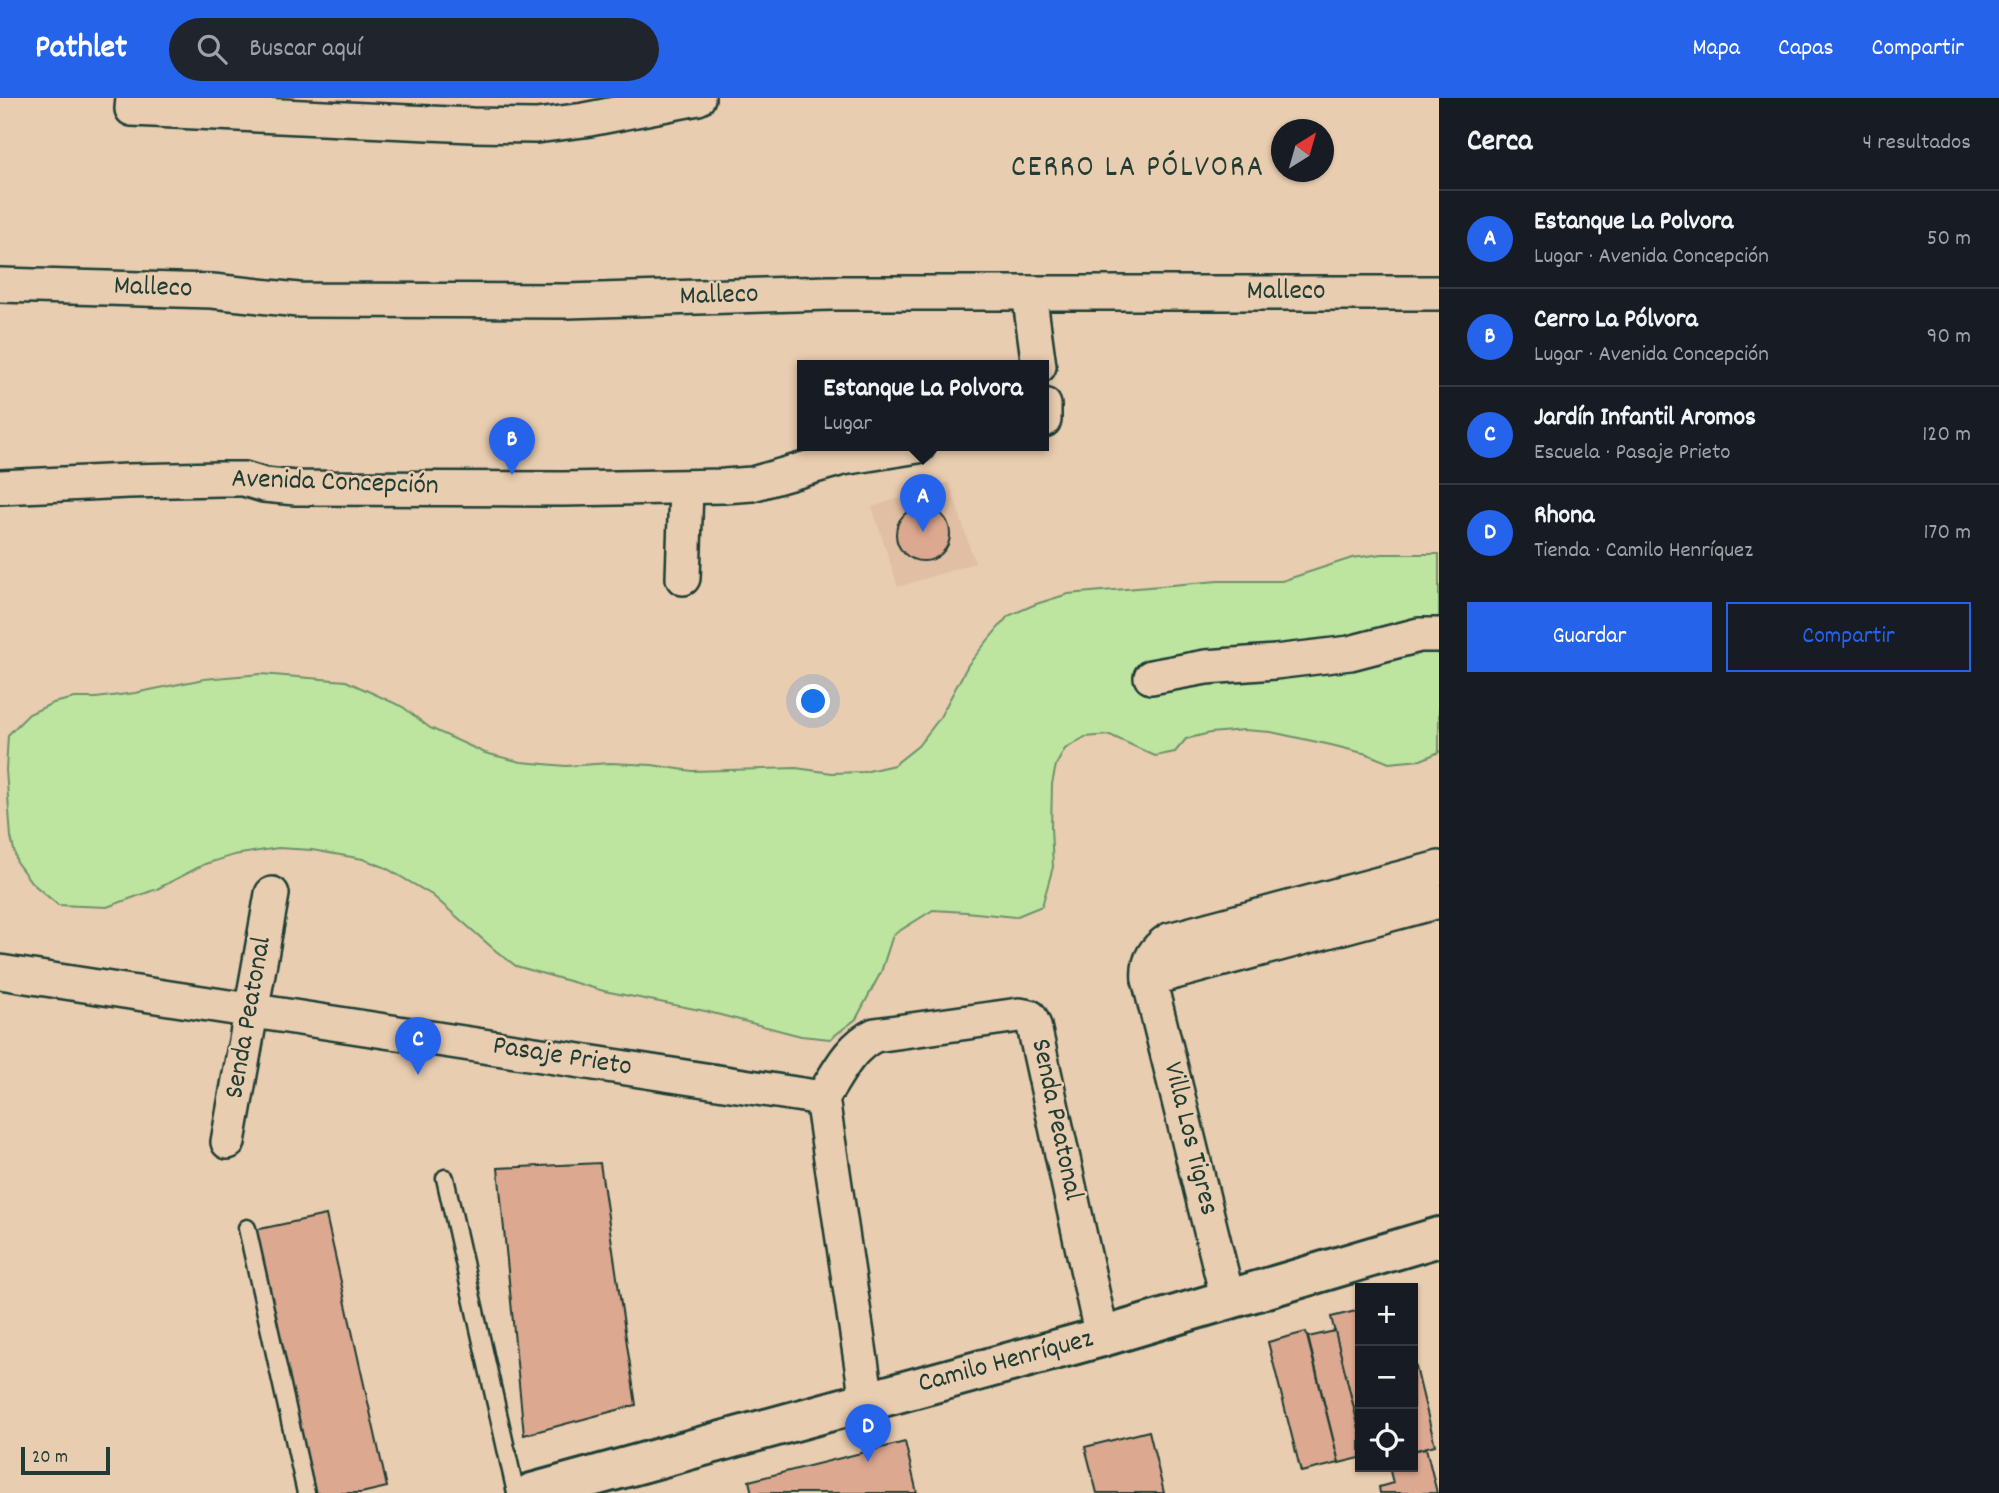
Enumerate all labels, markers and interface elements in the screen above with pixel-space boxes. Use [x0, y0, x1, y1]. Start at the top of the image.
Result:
search box [169, 18, 659, 81]
text: Pathlet [35, 26, 127, 73]
icon: search [193, 30, 231, 68]
text: Buscar aquí [249, 31, 362, 68]
text: Mapa [1692, 32, 1740, 66]
text: Capas [1778, 32, 1834, 66]
text: Compartir [1872, 32, 1964, 66]
north arrow [1271, 119, 1334, 182]
text: Cerca [1467, 122, 1532, 165]
text: 4 resultados [1862, 127, 1971, 160]
district label: CERRO LA PÓLVORA [1011, 148, 1265, 191]
text: Estanque La Polvora [1534, 204, 1733, 241]
text: A [1484, 223, 1496, 256]
text: 50 m [1927, 223, 1971, 256]
text: Lugar · Avenida Concepción [1534, 241, 1769, 274]
street label: Malleco [113, 268, 193, 310]
street label: Malleco [1247, 273, 1325, 313]
street label: Malleco [679, 276, 759, 318]
text: Cerro La Pólvora [1534, 302, 1698, 339]
text: B [1485, 321, 1495, 354]
text: 90 m [1927, 321, 1971, 354]
text: Lugar · Avenida Concepción [1534, 339, 1769, 372]
popup [797, 360, 1049, 451]
text: Estanque La Polvora [823, 371, 1023, 408]
text: Jardín Infantil Aromos [1534, 400, 1756, 437]
text: Lugar [823, 408, 872, 441]
pin: B [489, 417, 535, 475]
text: C [1484, 419, 1496, 452]
text: 120 m [1922, 419, 1971, 452]
text: Escuela · Pasaje Prieto [1534, 437, 1731, 470]
street label: Avenida Concepción [231, 460, 439, 508]
pin: A [900, 474, 946, 532]
text: Rhona [1534, 498, 1594, 535]
text: D [1484, 517, 1496, 550]
text: 170 m [1924, 517, 1971, 550]
text: Tienda · Camilo Henríquez [1534, 535, 1753, 568]
button: Guardar [1467, 602, 1712, 672]
button: Compartir [1726, 602, 1971, 672]
your location [796, 684, 830, 718]
street label: Senda Peatonal [216, 933, 284, 1102]
pin: C [395, 1017, 441, 1075]
street label: Pasaje Prieto [490, 1027, 634, 1089]
street label: Senda Peatonal [1018, 1036, 1092, 1205]
street label: Villa Los Tigres [1151, 1058, 1227, 1220]
map controls [1355, 1283, 1418, 1472]
button: + [1355, 1283, 1418, 1346]
street label: Camilo Henríquez [914, 1320, 1098, 1406]
button: − [1355, 1346, 1418, 1409]
pin: D [845, 1404, 891, 1462]
button: locate [1355, 1409, 1418, 1472]
scale bar [21, 1444, 110, 1476]
text: 20 m [32, 1445, 68, 1472]

